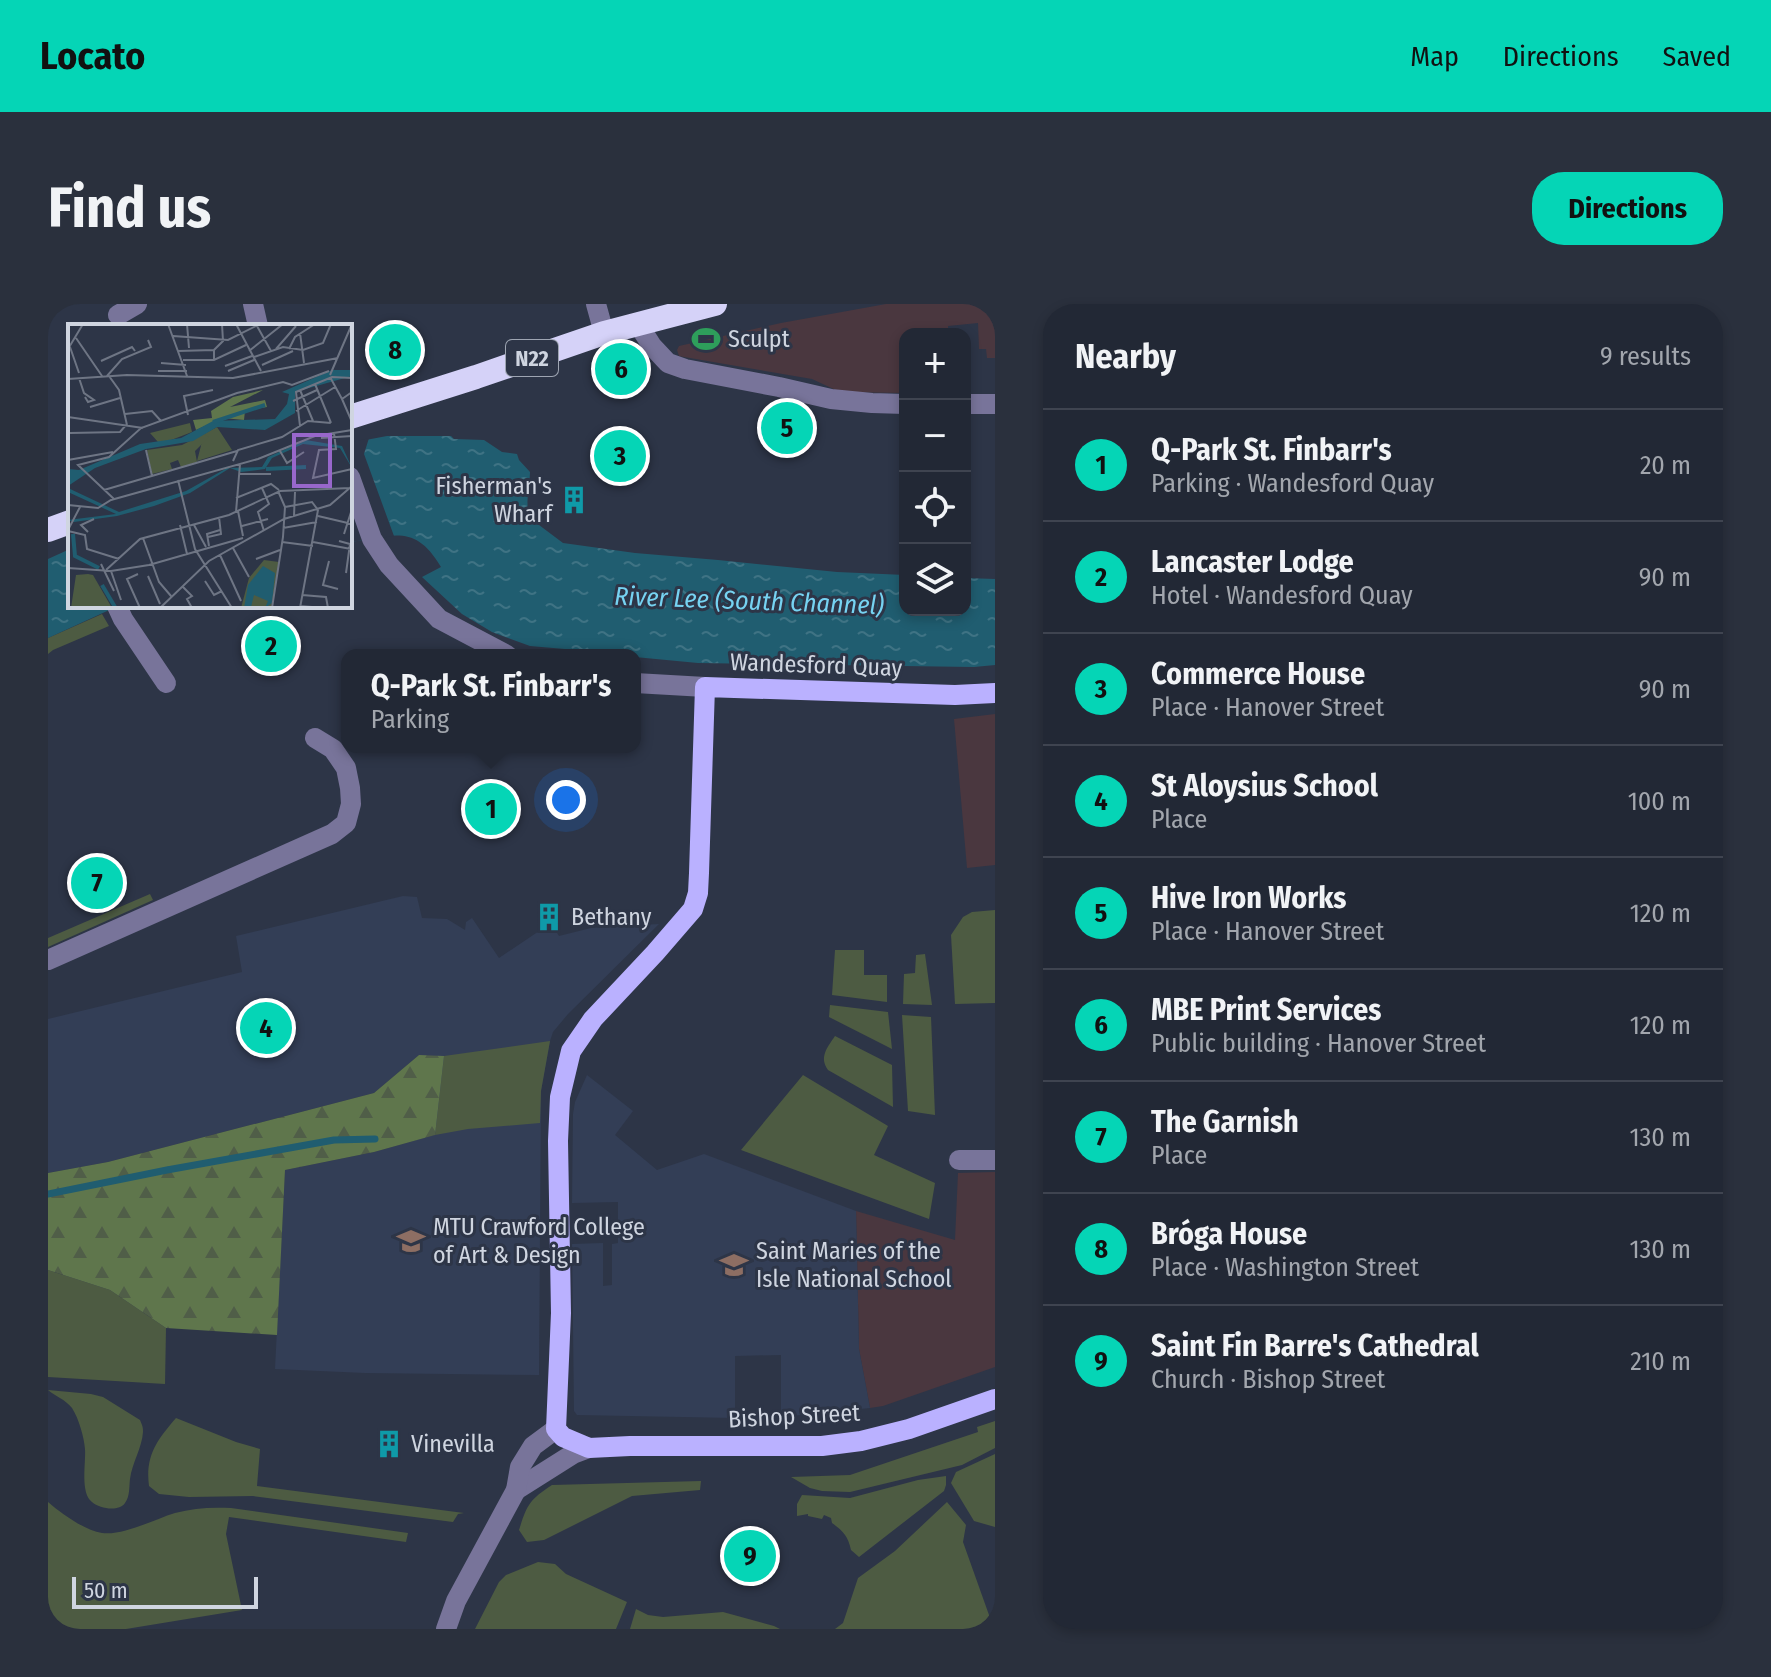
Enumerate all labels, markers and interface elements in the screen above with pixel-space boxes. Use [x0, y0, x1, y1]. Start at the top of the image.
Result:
text: Locato [40, 33, 145, 79]
text: Map [1410, 40, 1459, 73]
text: Directions [1503, 40, 1619, 73]
text: Saved [1663, 40, 1731, 73]
button: Directions [1532, 172, 1723, 245]
text: Find us [48, 175, 211, 242]
pin: 8 [369, 320, 421, 380]
inset map [68, 324, 352, 608]
sports icon: Sculpt [691, 324, 721, 354]
place label: Sculpt [728, 325, 790, 353]
map controls [899, 328, 971, 616]
button: + [899, 328, 971, 400]
text: Nearby [1075, 336, 1176, 377]
pin: 6 [595, 339, 647, 399]
road number: N22 [506, 340, 558, 376]
text: 9 results [1600, 341, 1691, 372]
pin: 5 [761, 398, 813, 458]
button: − [899, 400, 971, 472]
pin: 3 [594, 426, 646, 486]
text: Q-Park St. Finbarr's [1151, 432, 1392, 468]
text: 1 [1096, 450, 1107, 481]
text: 20 m [1640, 450, 1691, 481]
text: Parking · Wandesford Quay [1151, 468, 1434, 499]
place label: Fisherman's Wharf [436, 472, 554, 528]
button: locate [899, 472, 971, 544]
building icon: Fisherman's Wharf [559, 485, 589, 515]
button: layers [899, 544, 971, 616]
text: Lancaster Lodge [1151, 544, 1354, 580]
text: 2 [1095, 562, 1107, 593]
text: 90 m [1639, 562, 1691, 593]
text: Hotel · Wandesford Quay [1151, 580, 1413, 611]
water label: River Lee (South Channel) [614, 581, 885, 621]
pin: 2 [245, 616, 297, 676]
street label: Wandesford Quay [729, 648, 903, 682]
popup [341, 649, 641, 753]
text: Commerce House [1151, 656, 1365, 692]
text: Q-Park St. Finbarr's [371, 668, 611, 704]
text: 3 [1095, 674, 1107, 705]
text: 90 m [1639, 674, 1691, 705]
text: Place · Hanover Street [1151, 692, 1384, 723]
text: Parking [371, 704, 449, 735]
text: St Aloysius School [1151, 768, 1378, 804]
pin: 1 [465, 779, 517, 839]
your location [546, 780, 586, 820]
text: 4 [1094, 786, 1108, 817]
text: 100 m [1628, 786, 1691, 817]
text: Place [1151, 804, 1207, 835]
pin: 7 [71, 853, 123, 913]
text: Hive Iron Works [1151, 880, 1346, 916]
text: 5 [1095, 898, 1107, 929]
text: 120 m [1630, 898, 1691, 929]
building icon: Bethany [534, 902, 564, 932]
place label: Bethany [571, 903, 652, 931]
text: Place · Hanover Street [1151, 916, 1384, 947]
text: MBE Print Services [1151, 992, 1381, 1028]
pin: 4 [240, 998, 292, 1058]
text: 6 [1094, 1010, 1108, 1041]
text: 120 m [1630, 1010, 1691, 1041]
text: Public building · Hanover Street [1151, 1028, 1486, 1059]
text: The Garnish [1151, 1104, 1299, 1140]
text: 7 [1095, 1122, 1107, 1153]
text: 130 m [1629, 1122, 1691, 1153]
text: Place [1151, 1140, 1207, 1171]
place label: MTU Crawford College of Art & Design [433, 1213, 645, 1269]
text: Bróga House [1151, 1216, 1307, 1252]
school or university icon: MTU Crawford College of Art & Design [396, 1226, 426, 1256]
text: 8 [1094, 1234, 1108, 1265]
text: 130 m [1629, 1234, 1691, 1265]
place label: Saint Maries of the Isle National School [756, 1237, 952, 1293]
school or university icon: Saint Maries of the Isle National School [719, 1250, 749, 1280]
text: Place · Washington Street [1151, 1252, 1419, 1283]
text: Saint Fin Barre's Cathedral [1151, 1328, 1479, 1364]
text: 9 [1094, 1346, 1108, 1377]
text: 210 m [1630, 1346, 1691, 1377]
text: Church · Bishop Street [1151, 1364, 1385, 1395]
street label: Bishop Street [727, 1399, 861, 1433]
building icon: Vinevilla [374, 1429, 404, 1459]
place label: Vinevilla [411, 1430, 495, 1458]
pin: 9 [724, 1526, 776, 1586]
scale bar [72, 1573, 258, 1609]
text: 50 m [84, 1577, 128, 1604]

